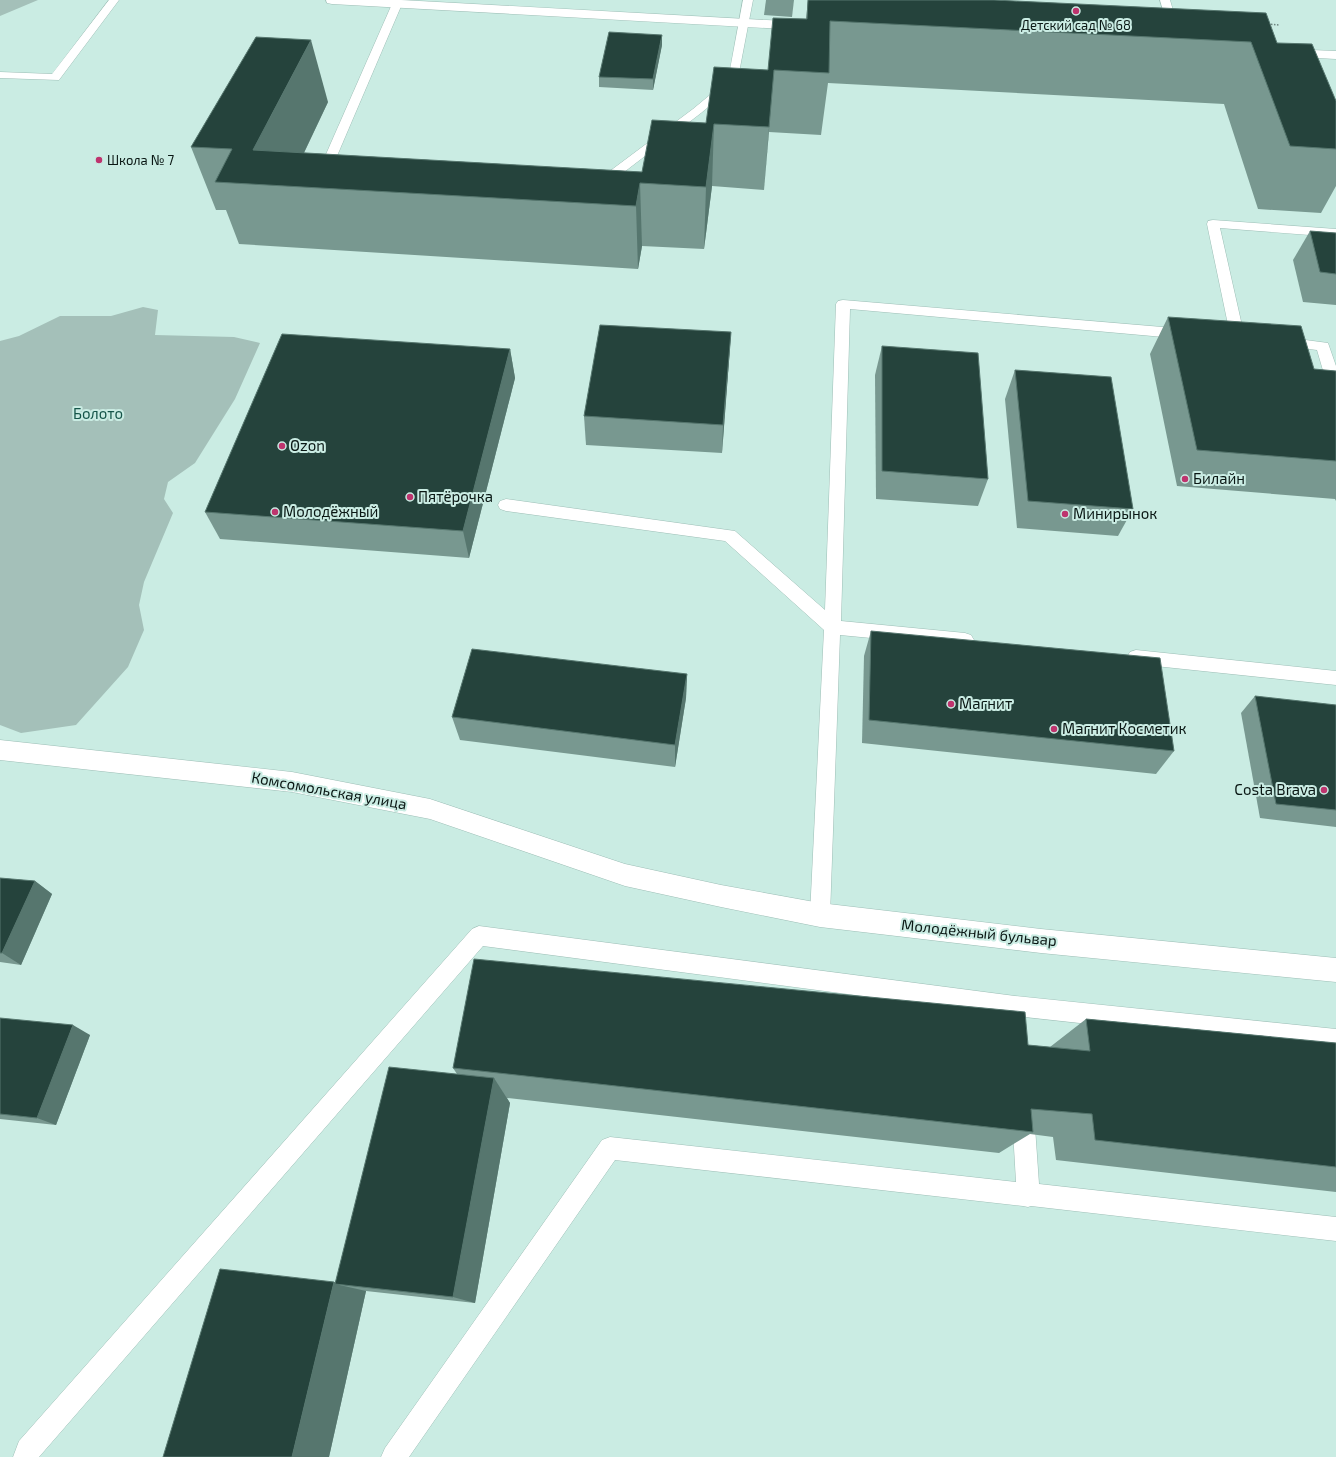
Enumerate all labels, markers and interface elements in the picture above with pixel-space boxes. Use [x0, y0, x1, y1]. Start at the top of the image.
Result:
marker: Детский сад № 68 [1071, 6, 1081, 16]
place label: Детский сад № 68 [1021, 17, 1131, 33]
place label: Школа № 7 [107, 152, 174, 168]
marker: Школа № 7 [94, 155, 104, 165]
park label: Болото [73, 404, 123, 422]
place label: Ozon [290, 436, 325, 454]
marker: Ozon [277, 441, 287, 451]
place label: Билайн [1193, 469, 1245, 487]
marker: Билайн [1180, 474, 1190, 484]
place label: Пятёрочка [418, 487, 493, 505]
marker: Пятёрочка [405, 492, 415, 502]
place label: Молодёжный [283, 502, 378, 520]
place label: Минирынок [1073, 504, 1157, 522]
marker: Молодёжный [270, 507, 280, 517]
marker: Минирынок [1060, 509, 1070, 519]
place label: Магнит [959, 694, 1012, 712]
marker: Магнит [946, 699, 956, 709]
place label: Магнит Косметик [1062, 719, 1187, 737]
marker: Магнит Косметик [1049, 724, 1059, 734]
street label: Комсомольская улица [250, 767, 408, 814]
place label: Costa Brava [1234, 780, 1316, 798]
marker: Costa Brava [1319, 785, 1329, 795]
street label: Молодёжный бульвар [900, 915, 1058, 950]

